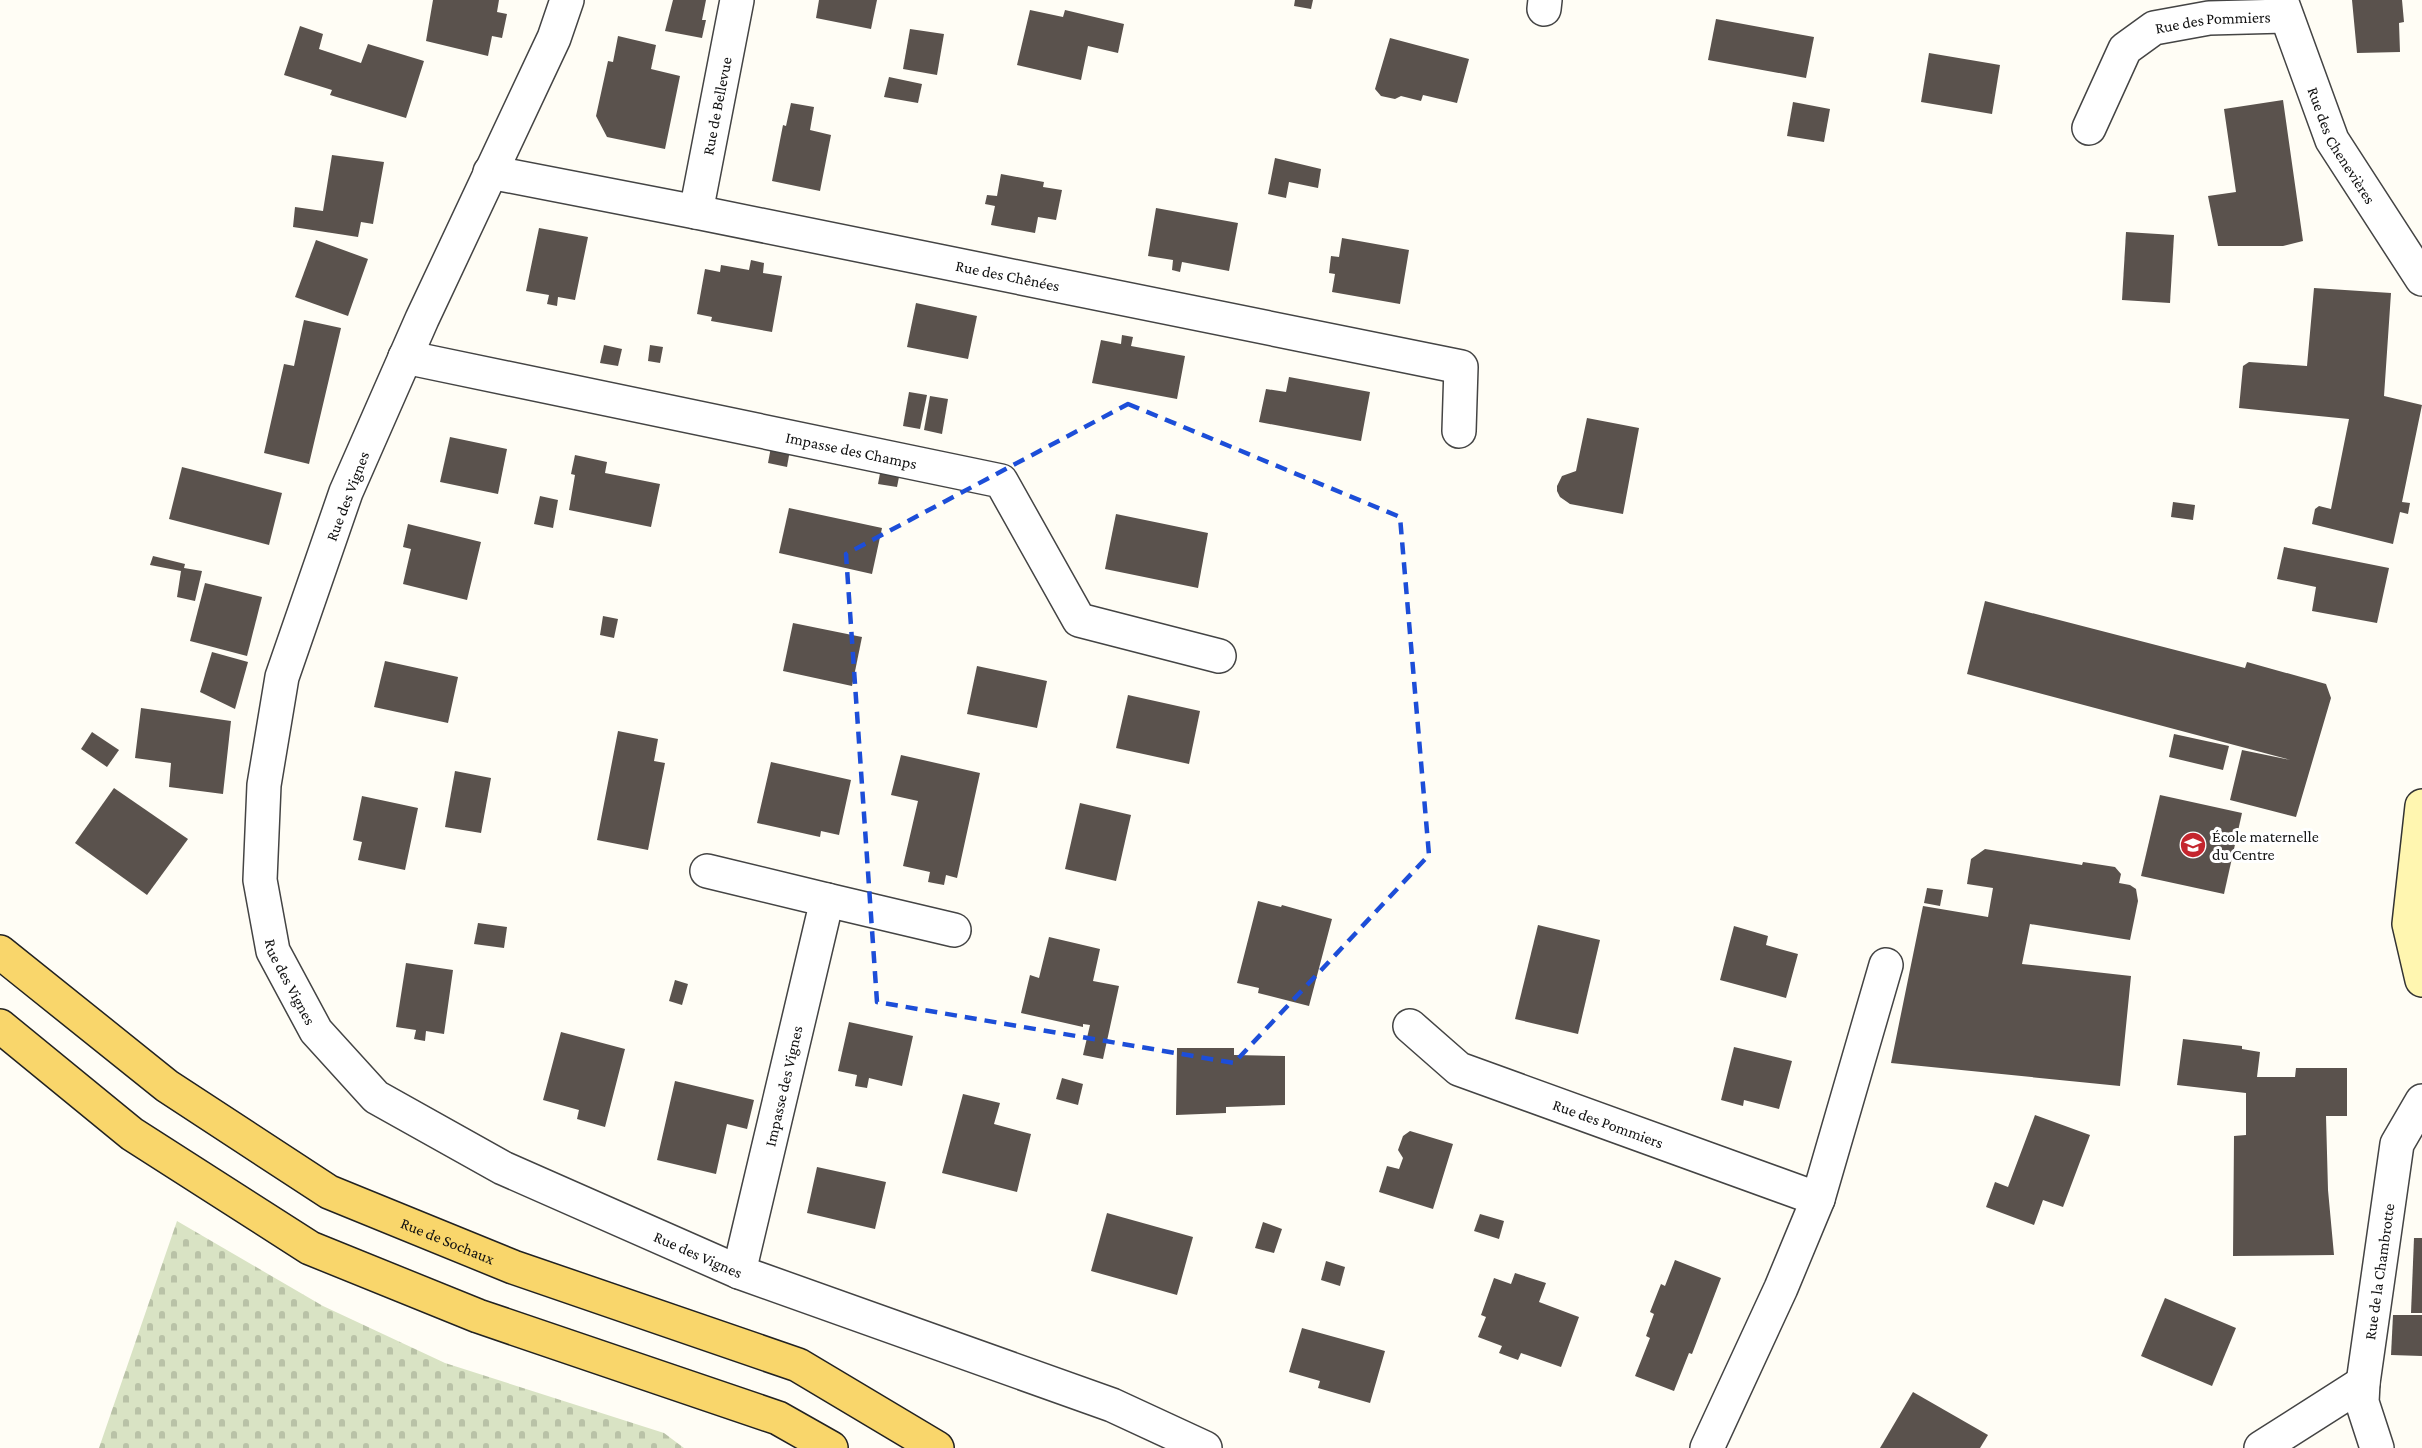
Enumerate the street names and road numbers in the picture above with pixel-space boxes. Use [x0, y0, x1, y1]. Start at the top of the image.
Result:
street label: Rue des Pommiers [2154, 8, 2271, 37]
street label: Rue de Bellevue [699, 55, 735, 157]
street label: Rue des Chenevières [2304, 85, 2379, 207]
street label: Rue des Chênées [954, 257, 1061, 295]
street label: Impasse des Champs [784, 428, 919, 472]
street label: Rue des Vignes [323, 449, 373, 544]
street label: Rue des Vignes [262, 937, 319, 1028]
street label: Impasse des Vignes [761, 1024, 807, 1148]
street label: Rue des Pommiers [1551, 1096, 1666, 1151]
street label: Rue de la Chambrotte [2361, 1202, 2397, 1341]
street label: Rue de Sochaux [398, 1214, 497, 1268]
street label: Rue des Vignes [651, 1228, 745, 1281]

